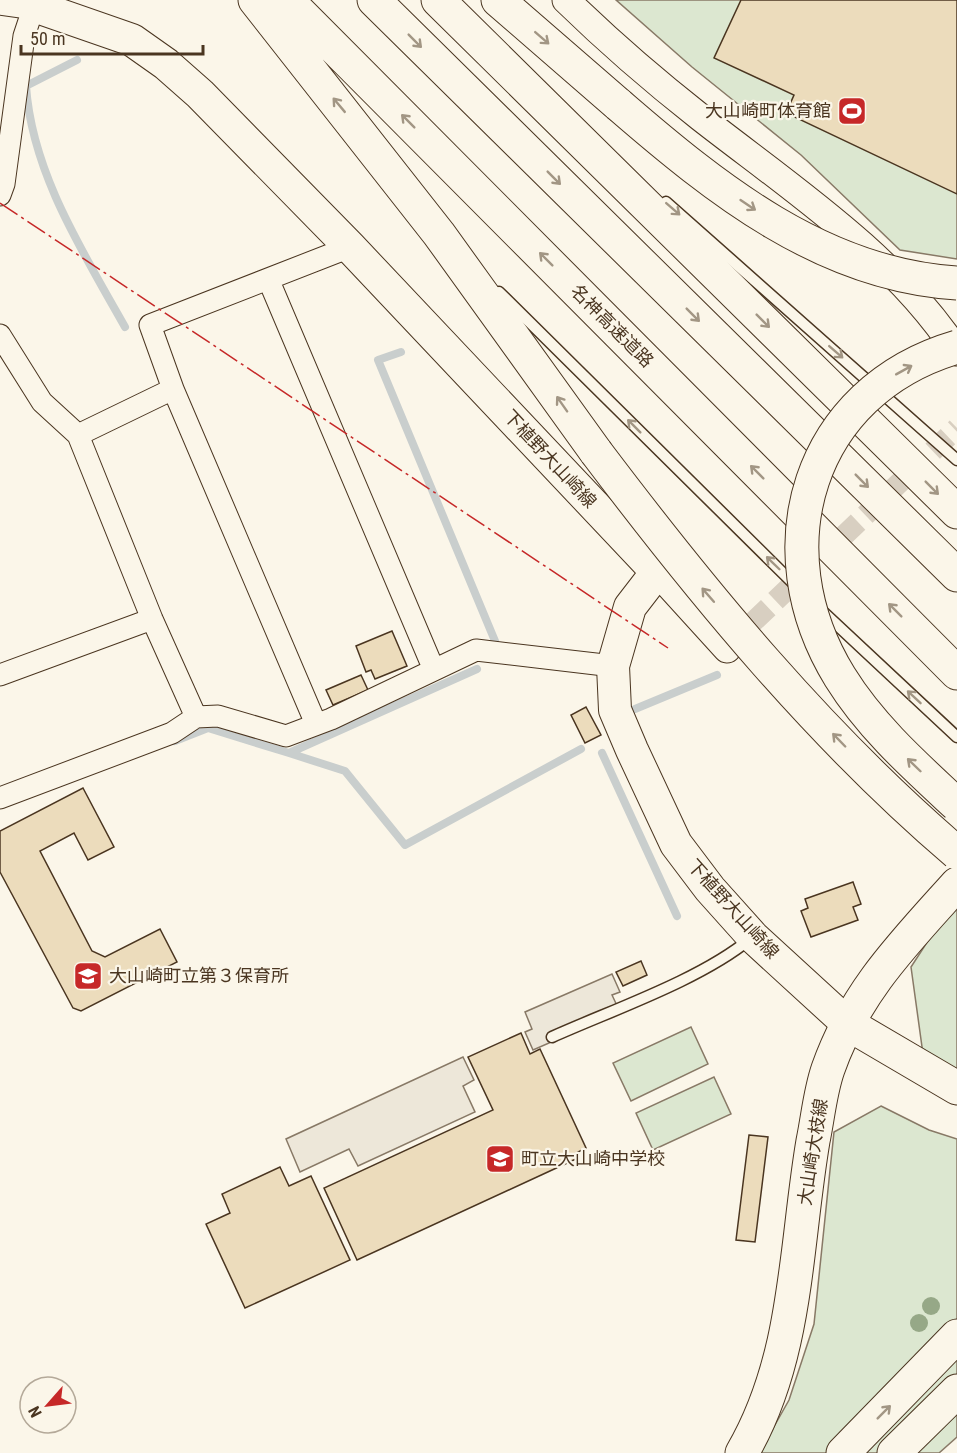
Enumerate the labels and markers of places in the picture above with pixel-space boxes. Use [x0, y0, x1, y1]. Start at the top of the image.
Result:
sports icon: 大山崎町体育館 [836, 95, 868, 127]
place label: 大山崎町体育館 [705, 100, 831, 121]
school or university icon: 大山崎町立第３保育所 [72, 960, 104, 992]
place label: 大山崎町立第３保育所 [109, 965, 289, 986]
school or university icon: 町立大山崎中学校 [484, 1143, 516, 1175]
place label: 町立大山崎中学校 [521, 1148, 665, 1169]

